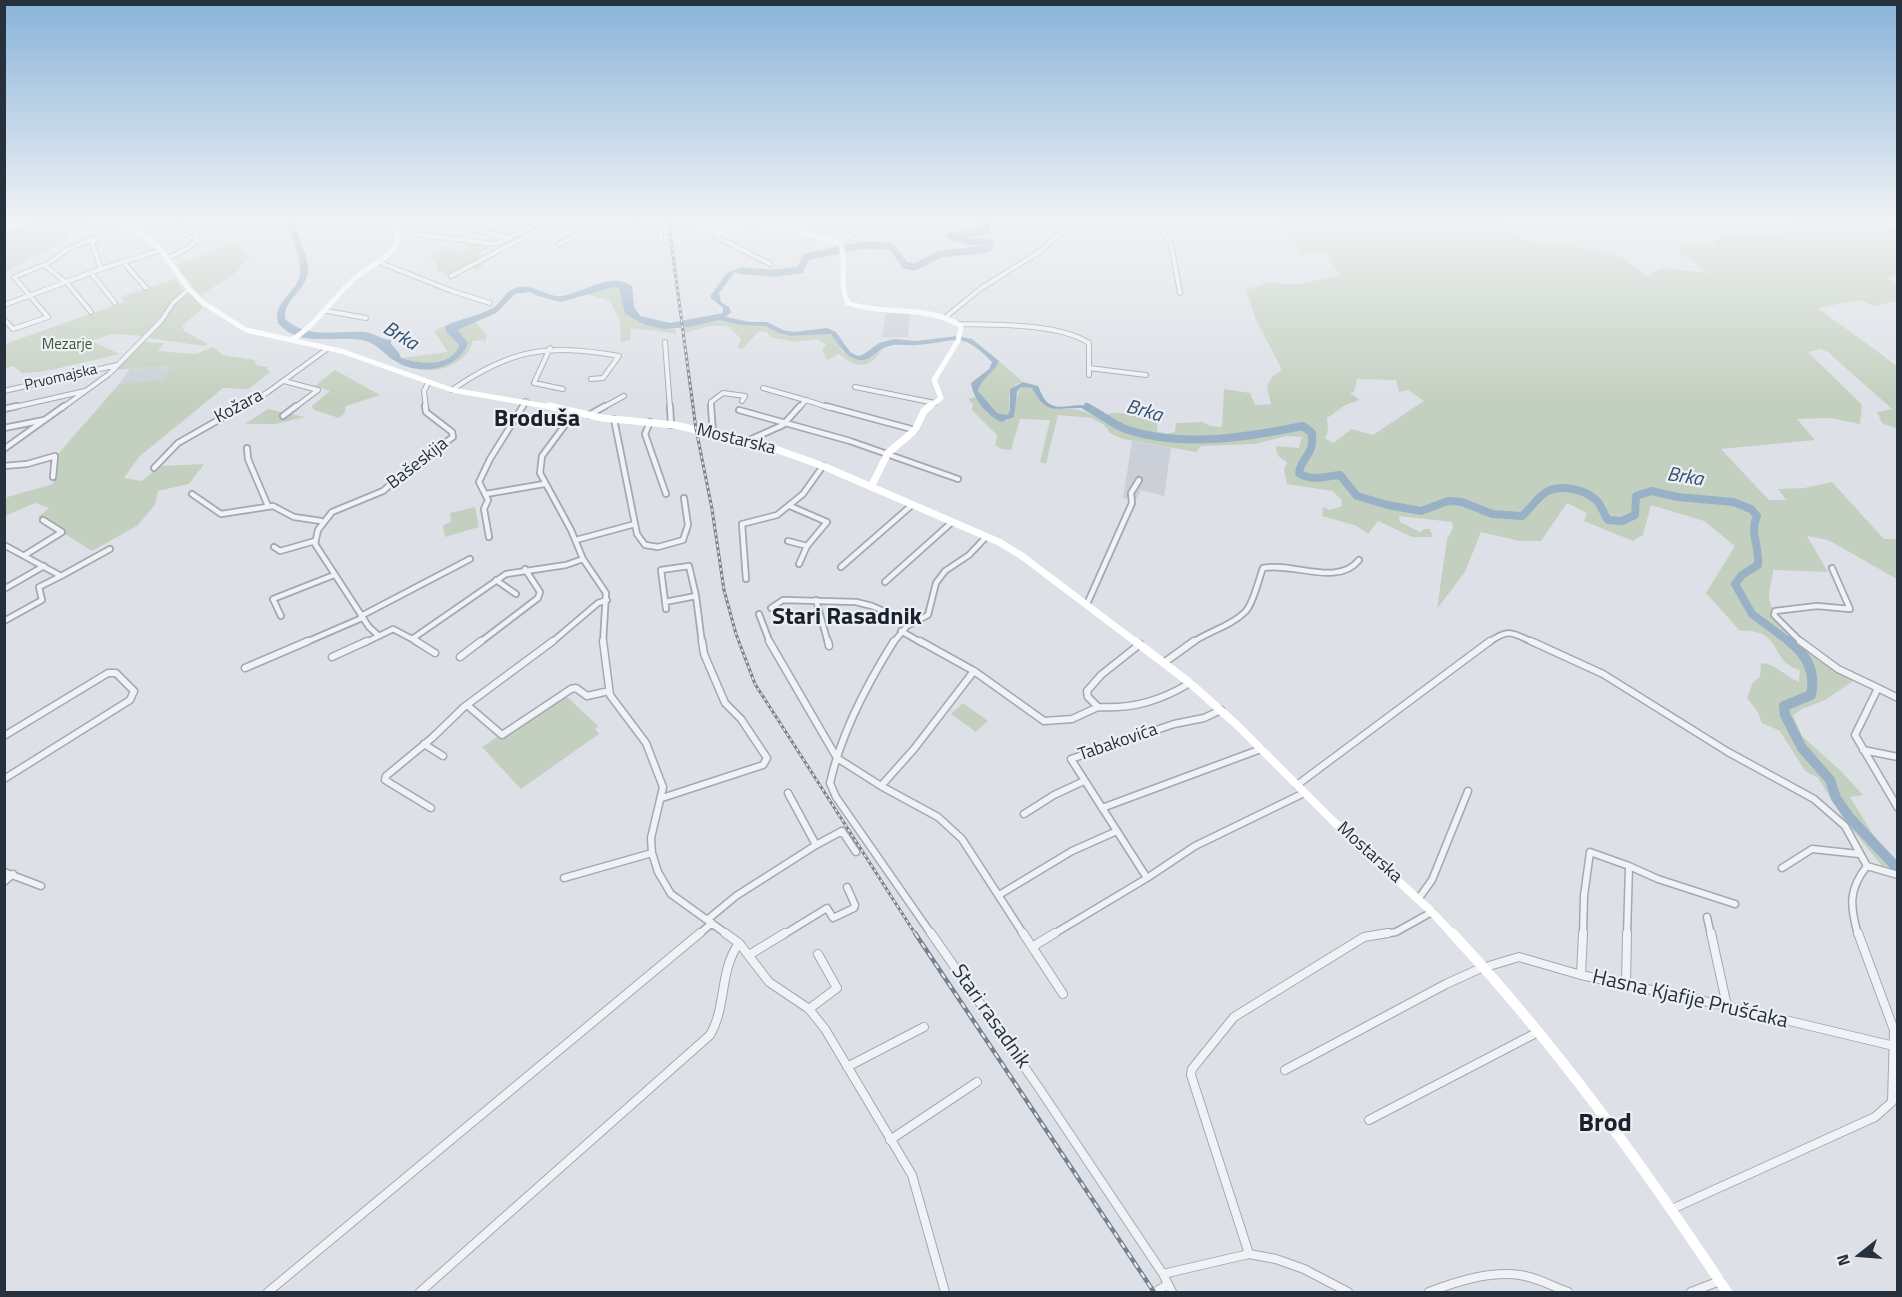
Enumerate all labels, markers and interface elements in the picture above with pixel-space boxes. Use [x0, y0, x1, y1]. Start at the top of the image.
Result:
water label: Brka [378, 317, 422, 357]
park label: Mezarje [42, 336, 92, 354]
street label: Prvomajska [23, 361, 99, 395]
street label: Kožara [211, 385, 267, 429]
water label: Brka [1123, 395, 1165, 429]
district label: Broduša [494, 406, 580, 434]
street label: Mostarska [694, 420, 778, 460]
street label: Bašeskija [383, 433, 453, 495]
water label: Brka [1665, 463, 1705, 493]
district label: Stari Rasadnik [772, 604, 922, 632]
street label: Tabakovića [1075, 719, 1161, 767]
street label: Mostarska [1332, 818, 1406, 888]
street label: Stari rasadnik [945, 960, 1035, 1074]
street label: Hasna Kjafije Prušćaka [1590, 965, 1790, 1035]
district label: Brod [1578, 1109, 1632, 1141]
north arrow [1830, 1225, 1890, 1285]
text: N [1830, 1251, 1856, 1269]

